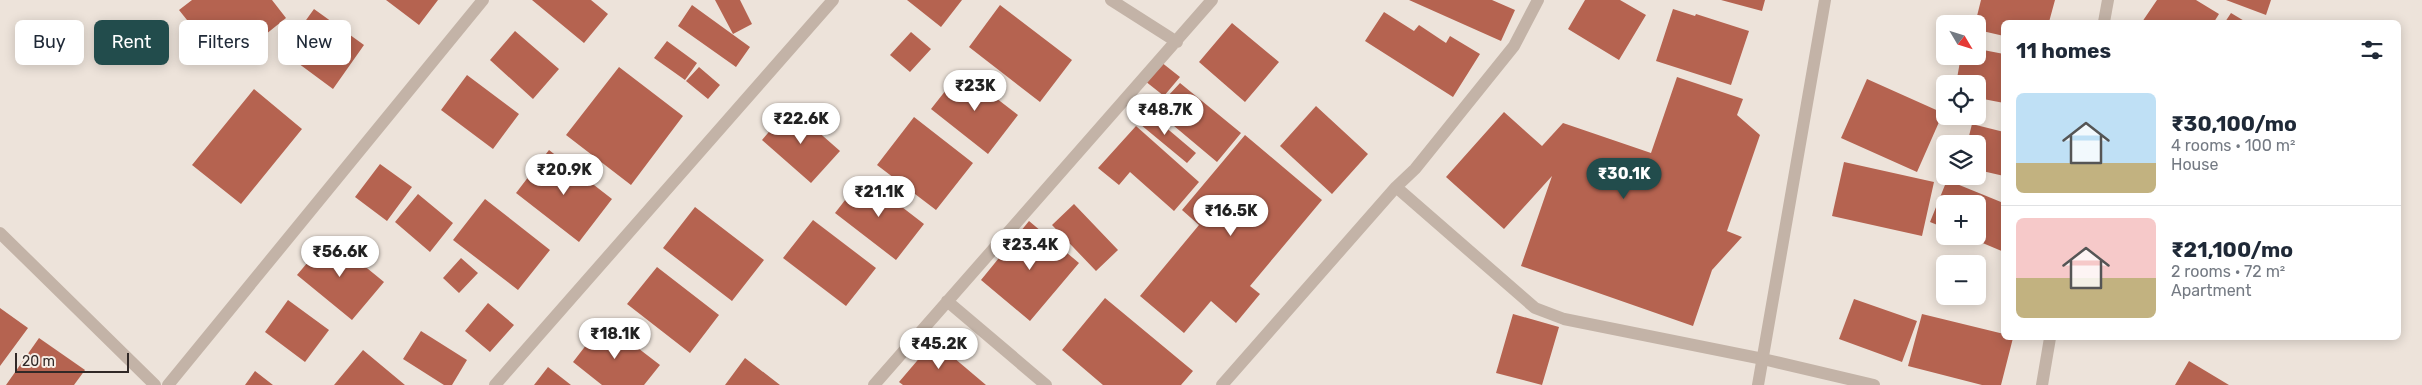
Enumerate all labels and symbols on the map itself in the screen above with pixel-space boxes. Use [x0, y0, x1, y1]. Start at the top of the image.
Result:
north arrow [1936, 15, 1986, 65]
pin: ₹23K [945, 70, 1005, 112]
pin: ₹48.7K [1124, 94, 1206, 136]
pin: ₹22.6K [760, 102, 842, 145]
pin: ₹20.9K [523, 154, 605, 196]
pin: ₹30.1K [1583, 158, 1665, 200]
pin: ₹21.1K [838, 176, 920, 218]
pin: ₹16.5K [1190, 194, 1272, 237]
pin: ₹23.4K [989, 228, 1071, 271]
pin: ₹56.6K [299, 236, 381, 278]
pin: ₹18.1K [574, 318, 656, 360]
pin: ₹45.2K [898, 328, 980, 370]
scale bar [15, 350, 129, 373]

